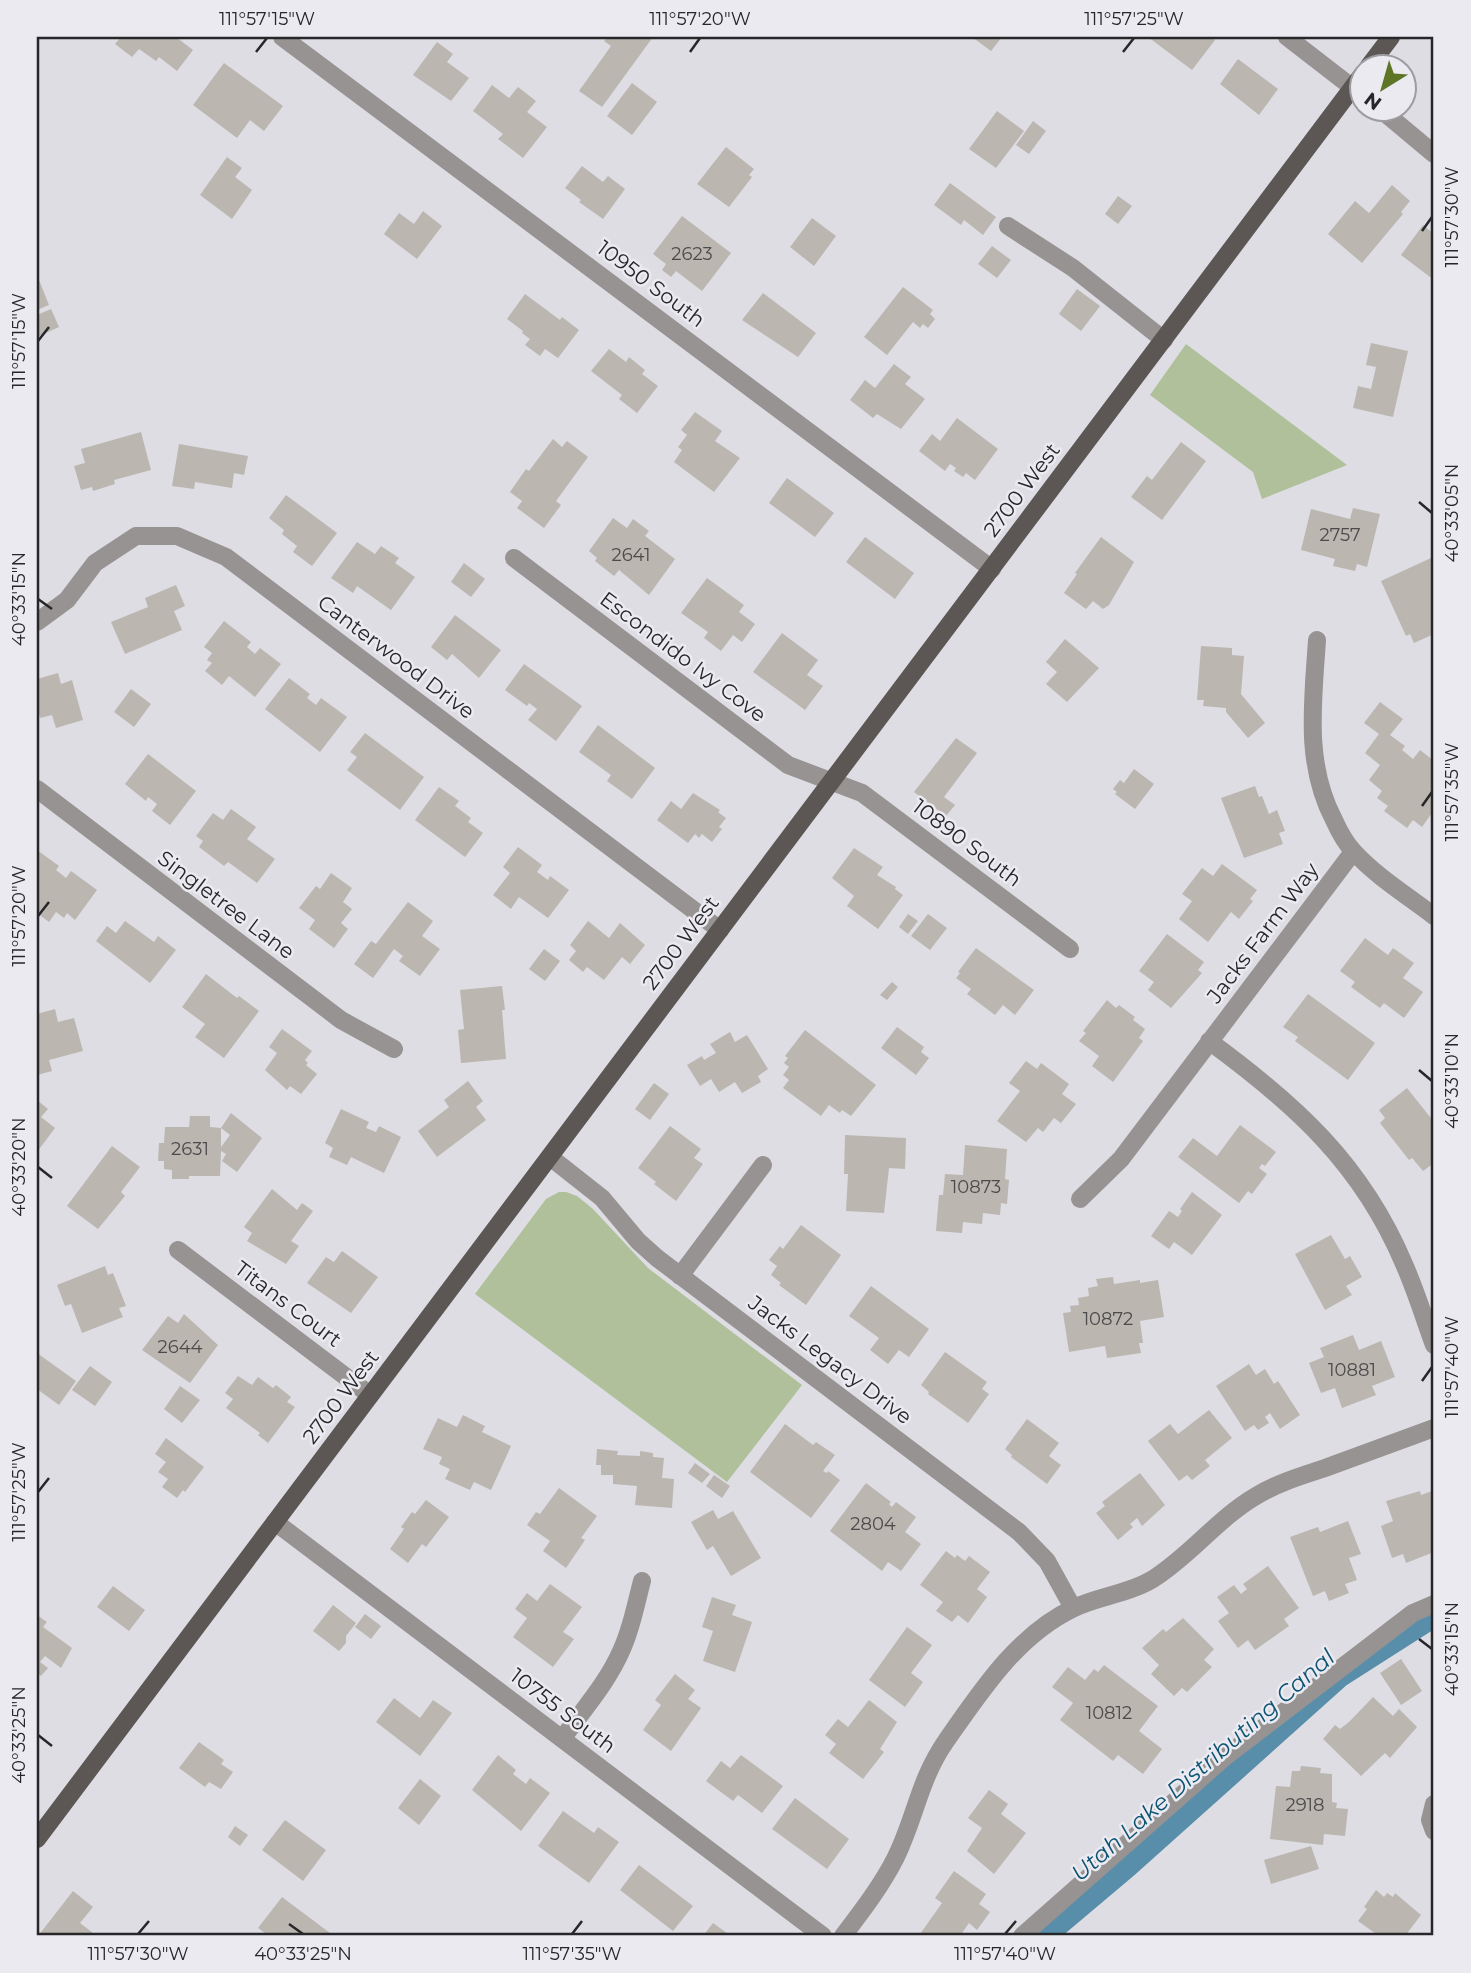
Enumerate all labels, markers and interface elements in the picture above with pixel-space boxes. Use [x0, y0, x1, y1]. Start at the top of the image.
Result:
text: 111°57'15"W [219, 8, 315, 30]
text: 111°57'20"W [649, 8, 751, 30]
text: 111°57'25"W [1084, 8, 1184, 30]
north arrow [1348, 52, 1418, 122]
text: N [1360, 87, 1386, 115]
text: 111°57'30"W [1441, 166, 1463, 268]
street label: 10950 South [592, 235, 710, 332]
house number: 2623 [671, 243, 713, 265]
text: 111°57'15"W [8, 293, 30, 389]
street label: 2700 West [978, 438, 1065, 541]
text: 40°33'05"N [1441, 464, 1463, 562]
house number: 2757 [1320, 524, 1361, 546]
house number: 2641 [611, 544, 651, 566]
text: 40°33'15"N [8, 552, 30, 646]
street label: Escondido Ivy Cove [595, 586, 771, 727]
street label: Canterwood Drive [313, 589, 480, 724]
text: 111°57'35"W [1441, 742, 1463, 842]
street label: 10890 South [908, 793, 1027, 892]
street label: Singletree Lane [153, 845, 300, 964]
street label: Jacks Farm Way [1201, 857, 1324, 1009]
text: 111°57'20"W [8, 865, 30, 967]
street label: 2700 West [637, 891, 724, 994]
text: 40°33'10"N [1441, 1033, 1463, 1129]
text: 40°33'20"N [8, 1117, 30, 1217]
house number: 2631 [171, 1138, 209, 1160]
house number: 10873 [951, 1176, 1001, 1198]
street label: Titans Court [230, 1255, 347, 1352]
street label: Jacks Legacy Drive [743, 1289, 917, 1429]
house number: 10872 [1083, 1308, 1133, 1330]
text: 111°57'40"W [1441, 1316, 1463, 1418]
house number: 2644 [158, 1336, 203, 1358]
street label: 2700 West [297, 1345, 384, 1448]
house number: 10881 [1328, 1359, 1376, 1381]
text: 111°57'25"W [8, 1442, 30, 1542]
house number: 2804 [850, 1513, 896, 1535]
text: 40°33'15"N [1441, 1602, 1463, 1696]
water label: Utah Lake Distributing Canal [1066, 1642, 1341, 1887]
street label: 10755 South [506, 1663, 621, 1758]
text: 40°33'25"N [8, 1686, 30, 1784]
house number: 10812 [1086, 1702, 1132, 1724]
house number: 2918 [1285, 1794, 1325, 1816]
text: 111°57'30"W [87, 1943, 189, 1965]
text: 40°33'25"N [254, 1943, 352, 1965]
text: 111°57'35"W [522, 1943, 622, 1965]
text: 111°57'40"W [954, 1943, 1056, 1965]

